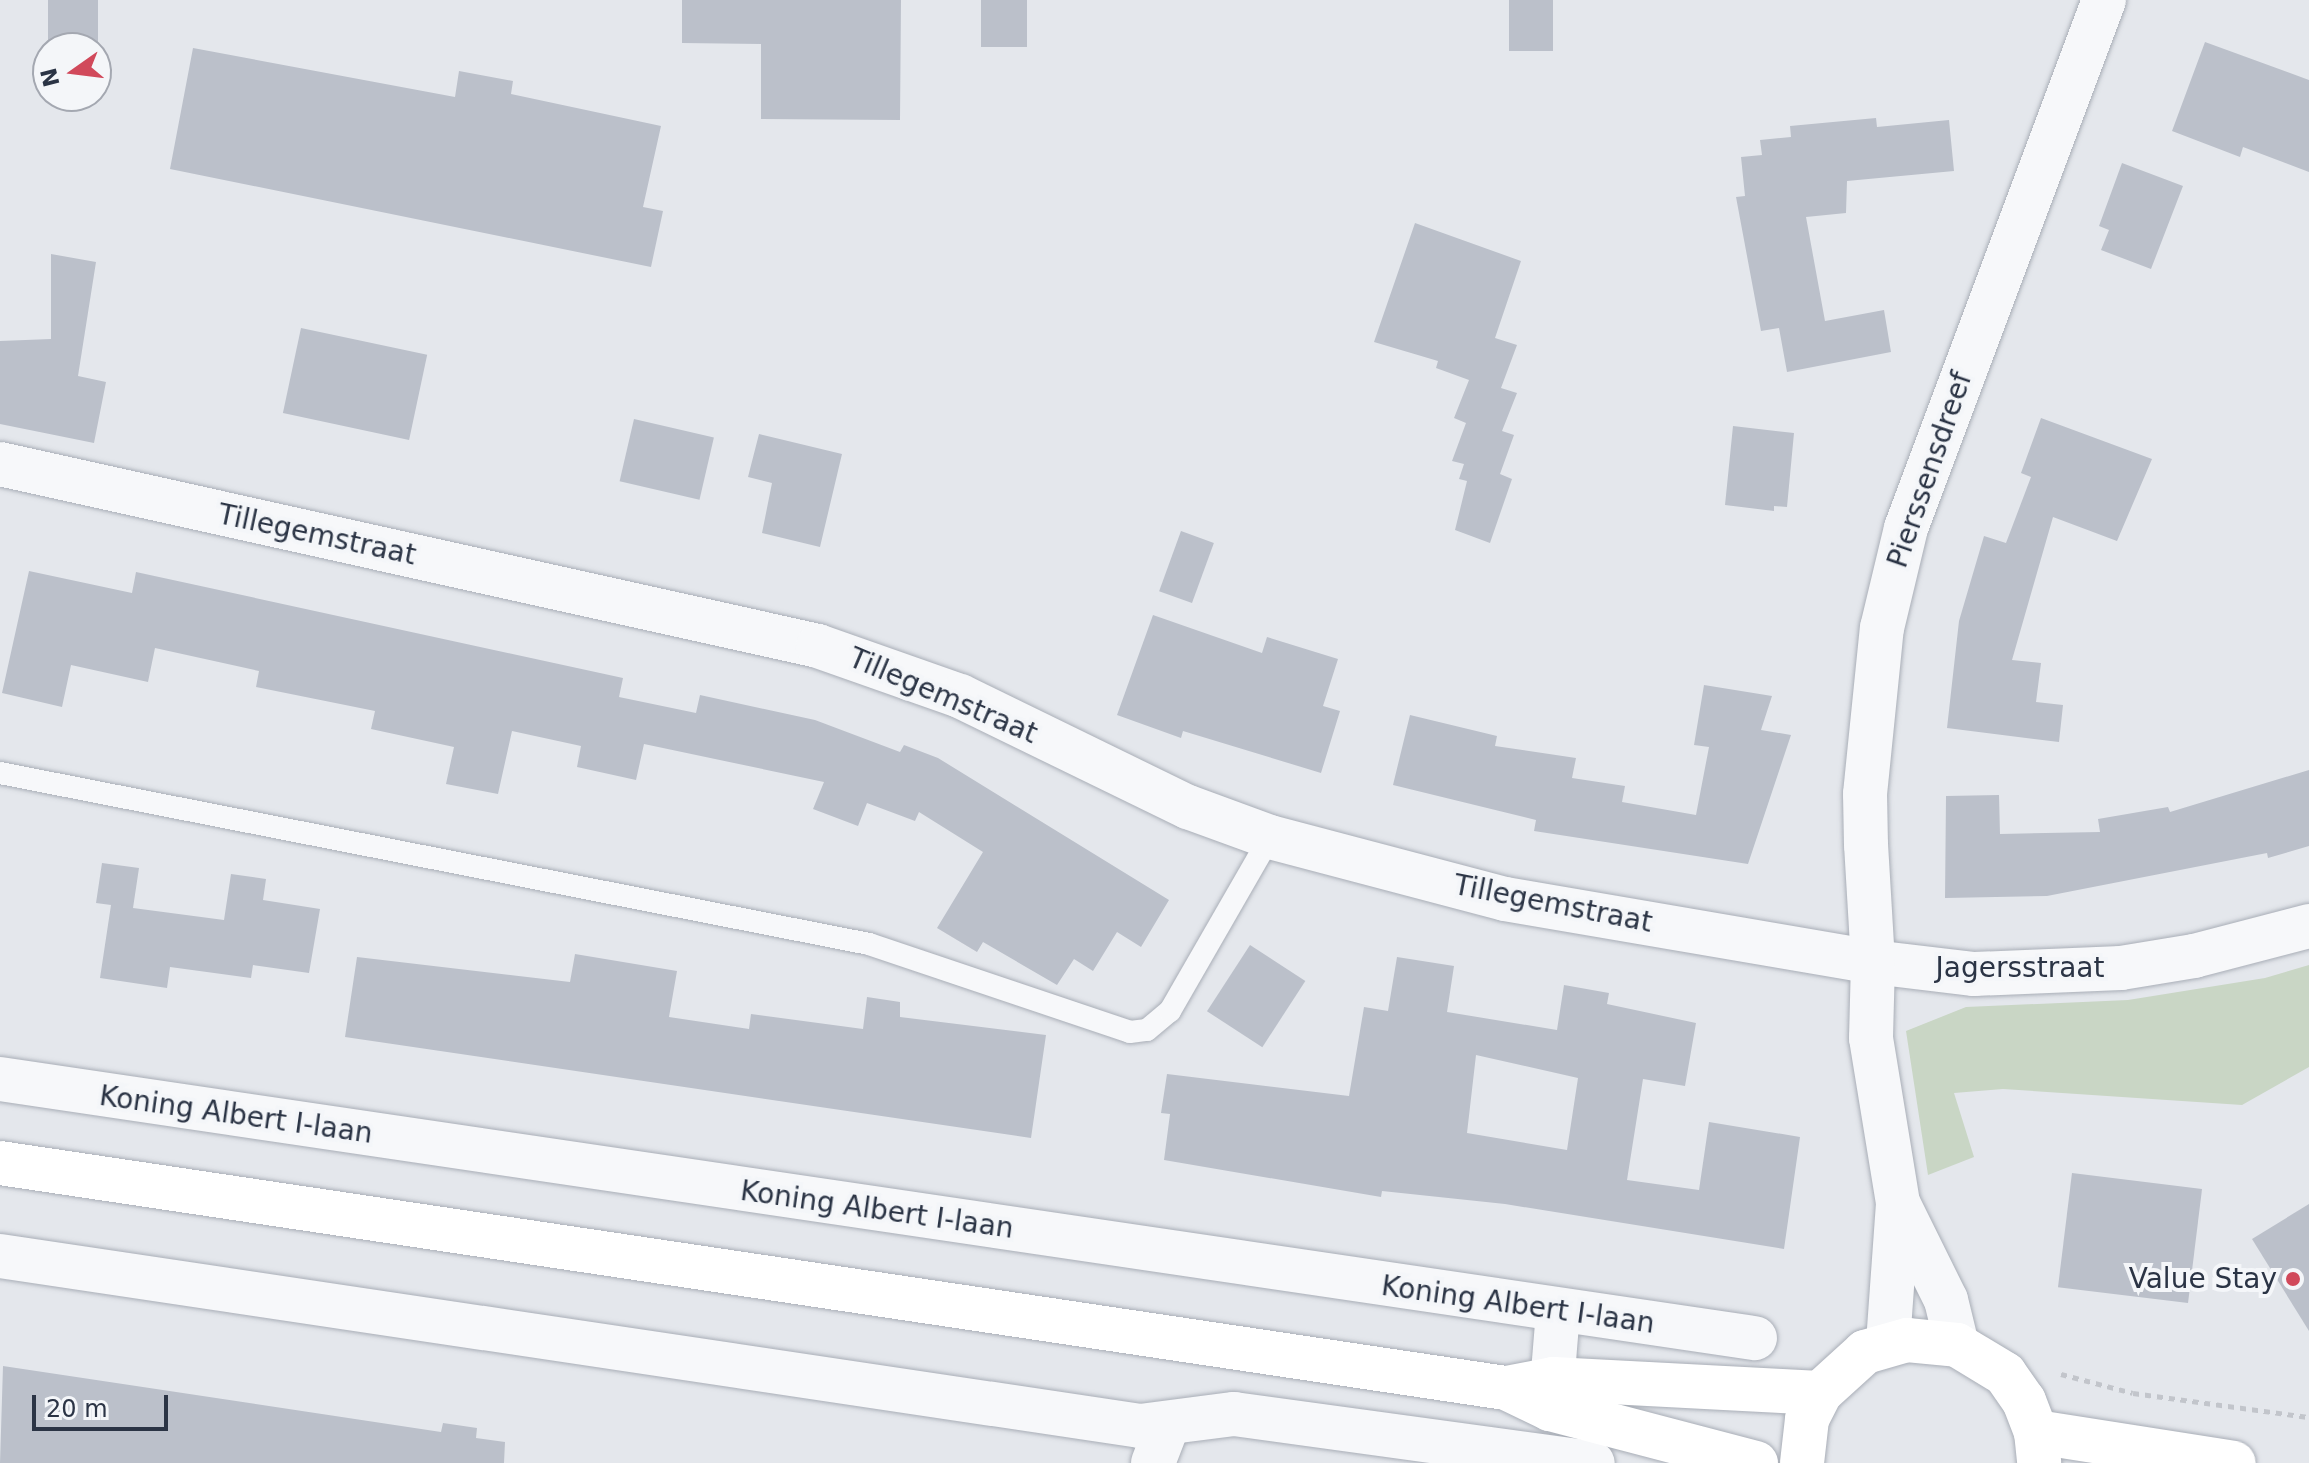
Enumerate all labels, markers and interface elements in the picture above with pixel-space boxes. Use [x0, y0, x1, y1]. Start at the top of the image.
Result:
north arrow [32, 32, 112, 112]
text: N [36, 65, 65, 89]
street label: Pierssensdreef [1881, 368, 1979, 572]
street label: Tillegemstraat [215, 498, 419, 572]
street label: Tillegemstraat [844, 641, 1042, 751]
street label: Tillegemstraat [1451, 868, 1655, 940]
street label: Jagersstraat [1936, 951, 2104, 985]
street label: Koning Albert I-laan [97, 1079, 375, 1151]
street label: Koning Albert I-laan [738, 1174, 1016, 1246]
place label: Value Stay [2129, 1262, 2277, 1296]
street label: Koning Albert I-laan [1379, 1269, 1657, 1341]
marker: Value Stay [2284, 1270, 2302, 1288]
scale bar [36, 1379, 172, 1429]
text: 20 m [46, 1395, 108, 1423]

